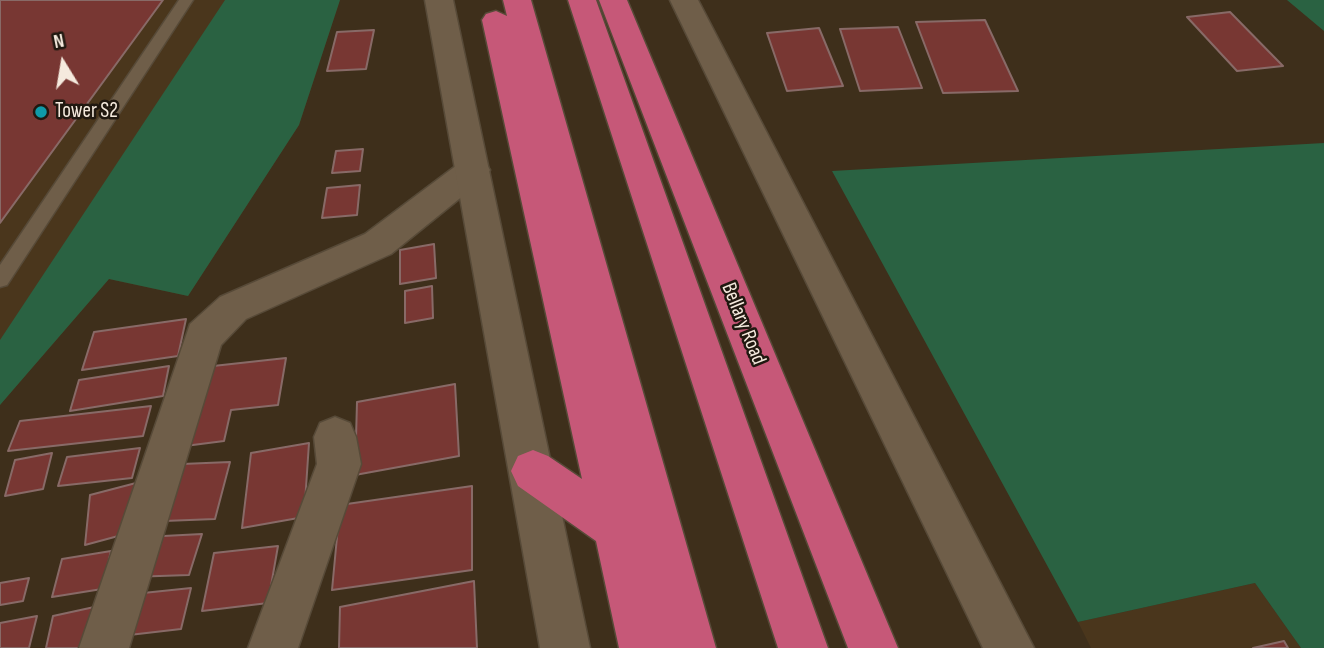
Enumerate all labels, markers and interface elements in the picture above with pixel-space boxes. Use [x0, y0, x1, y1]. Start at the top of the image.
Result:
north arrow [28, 28, 98, 98]
text: N [52, 30, 66, 54]
place label: Tower S2 [55, 99, 118, 125]
marker: Tower S2 [33, 104, 49, 120]
street label: Bellary Road [715, 279, 771, 369]

